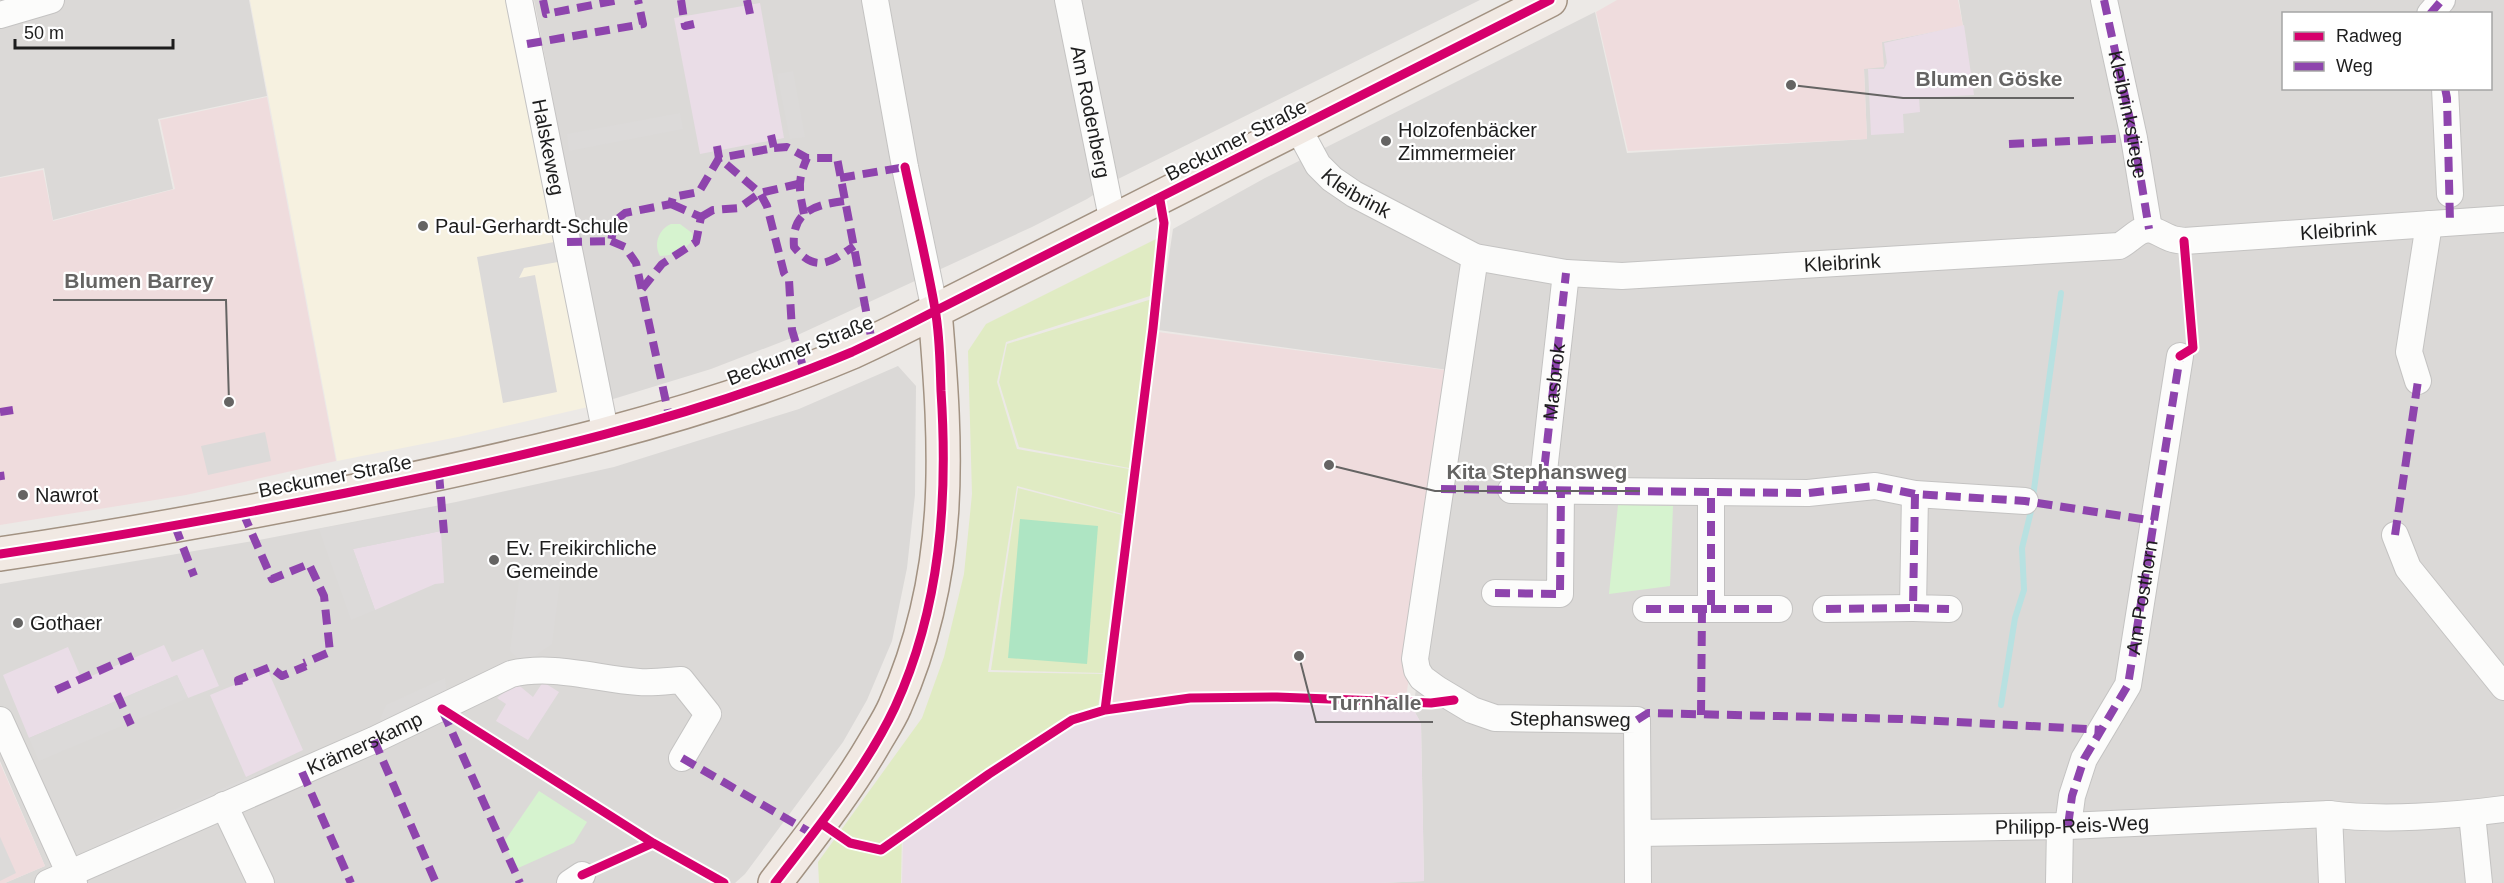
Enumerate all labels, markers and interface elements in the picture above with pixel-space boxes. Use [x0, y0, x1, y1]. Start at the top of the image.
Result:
scale bar [15, 12, 172, 50]
legend [2282, 12, 2492, 90]
text: 50 m [24, 23, 64, 43]
text: Radweg [2336, 26, 2402, 46]
street label: Am Rodenberg [1066, 44, 1115, 180]
street label: Kleibrinkstiege [2104, 48, 2151, 180]
text: Weg [2336, 56, 2373, 76]
callout: Blumen Göske [1903, 59, 2074, 98]
text: Blumen Göske [1915, 67, 2063, 90]
street label: Beckumer Straße [1162, 95, 1310, 185]
street label: Halskeweg [528, 97, 569, 197]
place label: Holzofenbäcker Zimmermeier [1398, 119, 1537, 164]
marker: Holzofenbäcker Zimmermeier [1379, 134, 1393, 148]
street label: Kleibrink [1317, 164, 1395, 223]
place label: Paul-Gerhardt-Schule [435, 215, 628, 237]
street label: Kleibrink [2299, 217, 2378, 244]
marker: Paul-Gerhardt-Schule [416, 219, 430, 233]
street label: Kleibrink [1803, 249, 1882, 276]
callout: Blumen Barrey [53, 261, 226, 300]
text: Blumen Barrey [64, 269, 214, 292]
street label: Beckumer Straße [724, 311, 876, 389]
street label: Masbrok [1539, 341, 1569, 421]
street label: Beckumer Straße [257, 450, 413, 502]
callout: Kita Stephansweg [1435, 452, 1640, 491]
text: Kita Stephansweg [1447, 460, 1627, 483]
place label: Nawrot [35, 484, 99, 506]
marker: Nawrot [16, 488, 30, 502]
place label: Ev. Freikirchliche Gemeinde [506, 537, 657, 582]
street label: Am Posthorn [2122, 539, 2162, 656]
marker: Ev. Freikirchliche Gemeinde [487, 553, 501, 567]
place label: Gothaer [30, 612, 103, 634]
marker: Gothaer [11, 616, 25, 630]
callout: Turnhalle [1316, 683, 1433, 722]
text: Turnhalle [1329, 691, 1421, 714]
street label: Krämerskamp [303, 707, 426, 779]
street label: Stephansweg [1509, 707, 1631, 731]
street label: Philipp-Reis-Weg [1995, 811, 2149, 838]

